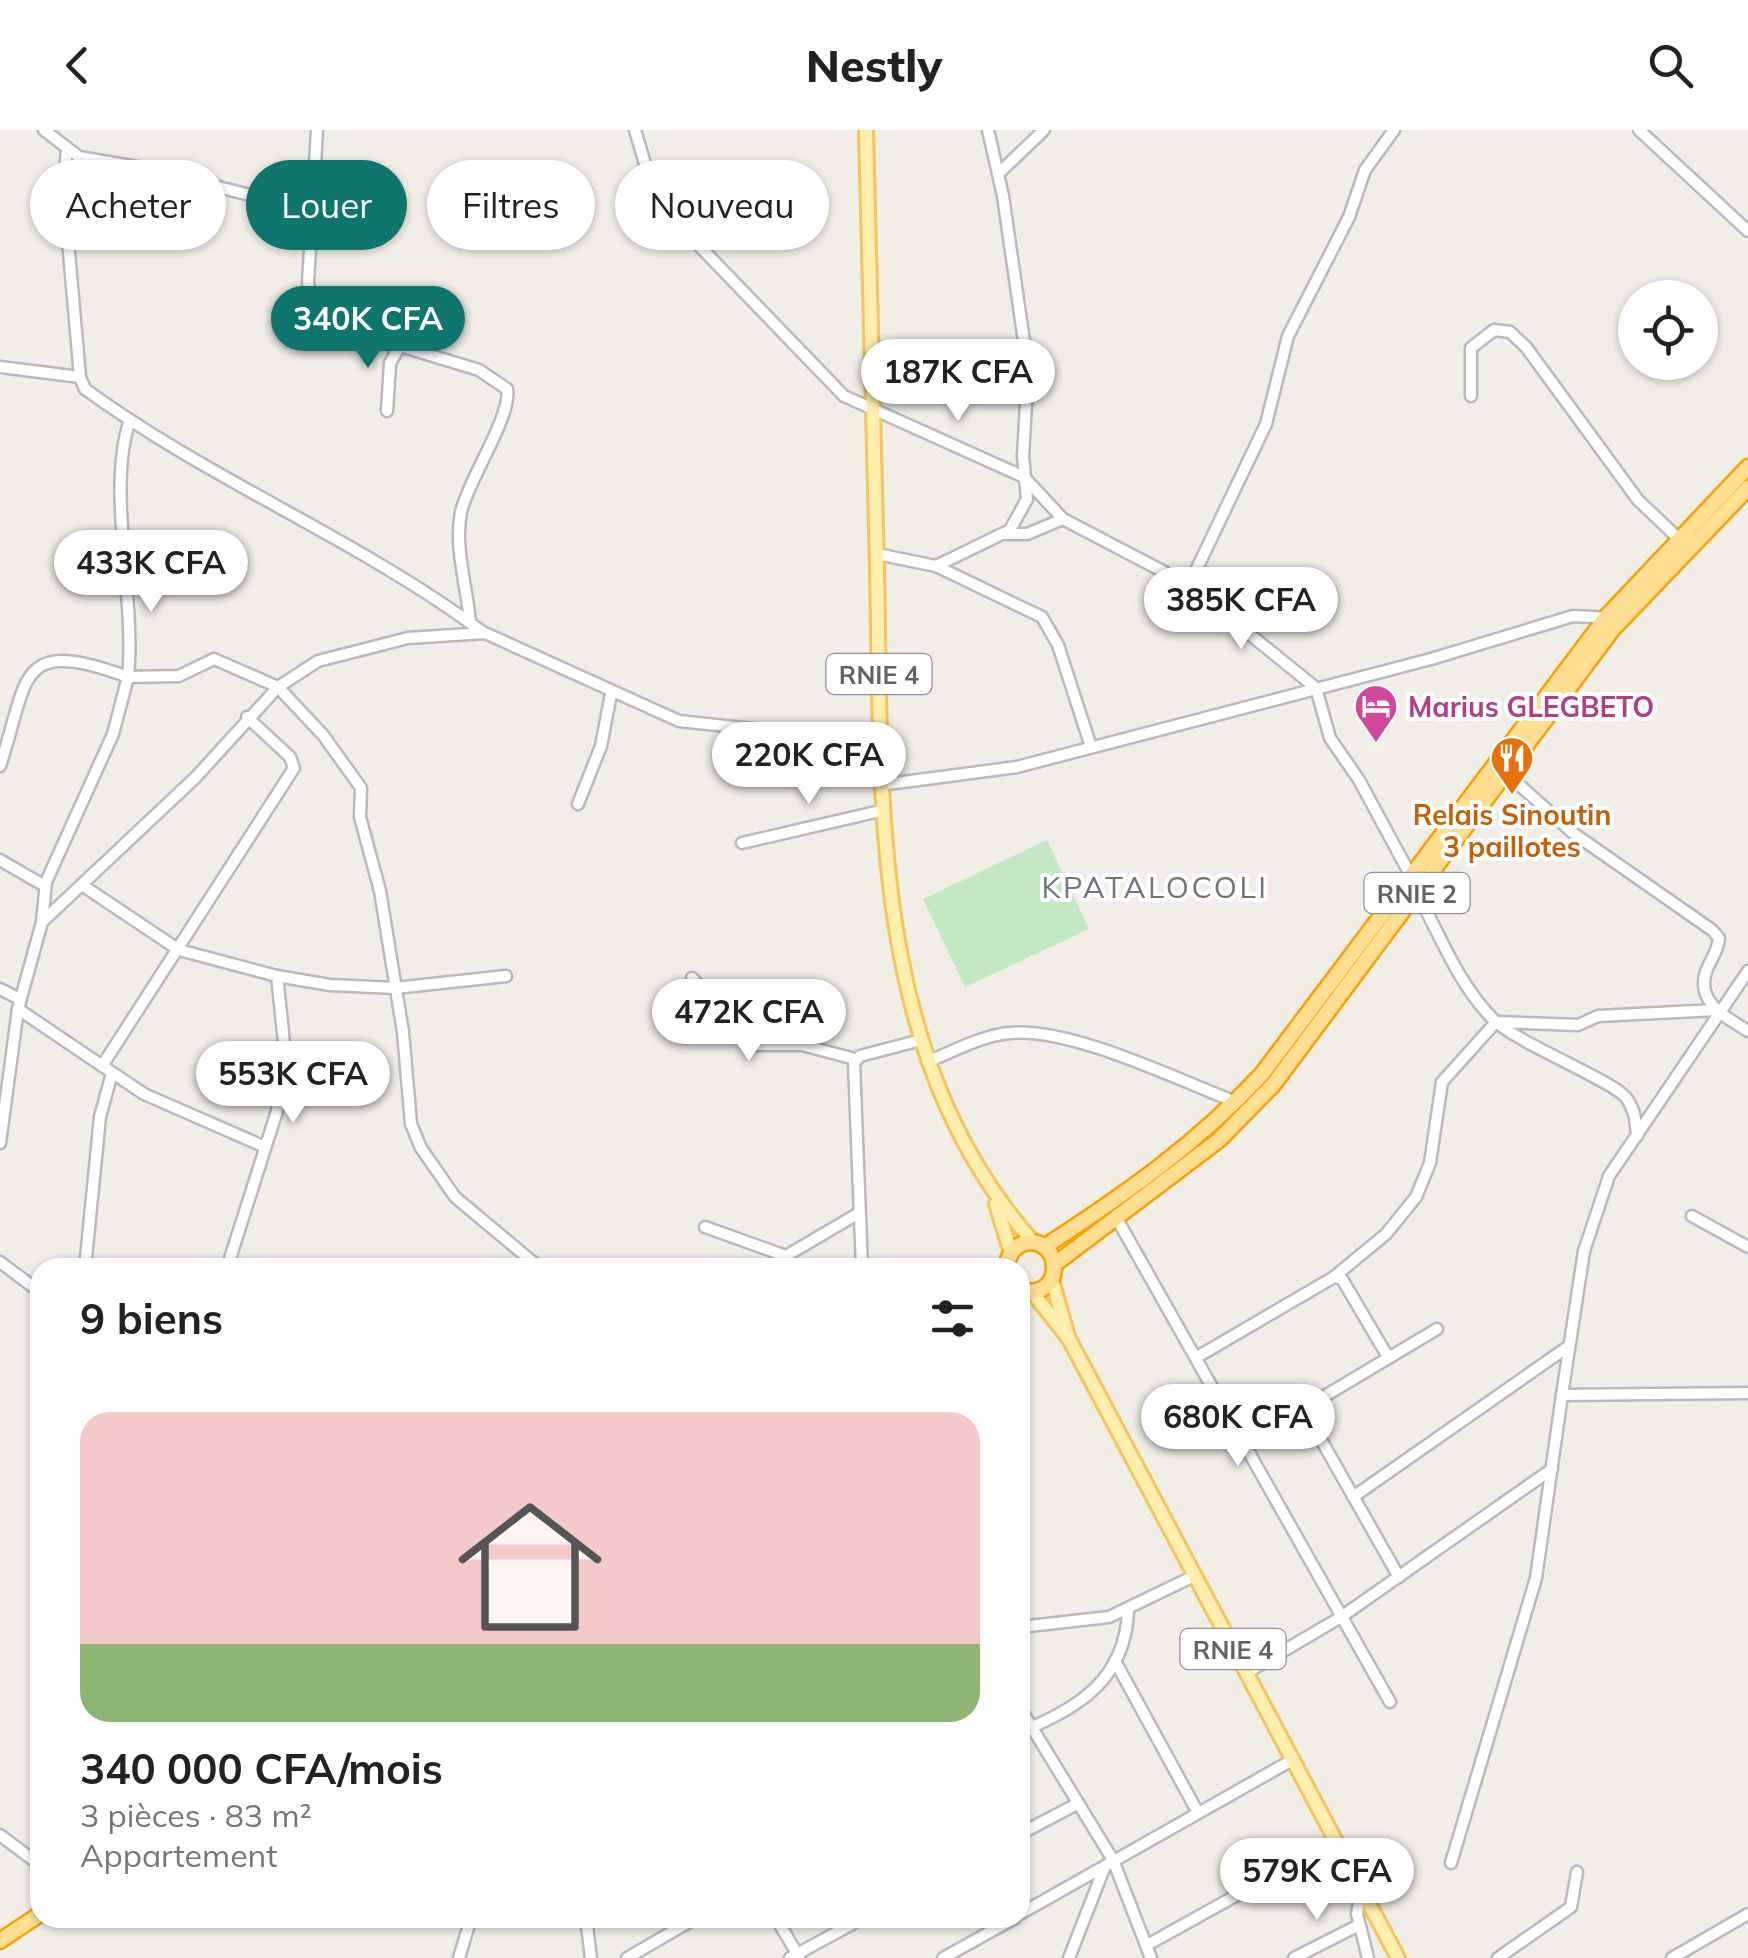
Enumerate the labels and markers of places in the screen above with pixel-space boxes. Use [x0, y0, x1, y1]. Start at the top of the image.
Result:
pin: 340K CFA [265, 286, 471, 371]
pin: 187K CFA [855, 339, 1061, 424]
pin: 433K CFA [48, 530, 254, 615]
pin: 385K CFA [1138, 567, 1344, 652]
hotel icon: Marius GLEGBETO [1353, 683, 1399, 744]
place label: Marius GLEGBETO [1408, 689, 1654, 724]
pin: 220K CFA [706, 722, 912, 807]
restaurant icon: Relais Sinoutin 3 paillotes [1489, 735, 1535, 796]
place label: Relais Sinoutin 3 paillotes [1413, 797, 1611, 864]
pin: 472K CFA [646, 979, 852, 1064]
pin: 553K CFA [190, 1041, 396, 1126]
pin: 680K CFA [1135, 1384, 1341, 1469]
pin: 579K CFA [1214, 1838, 1420, 1923]

